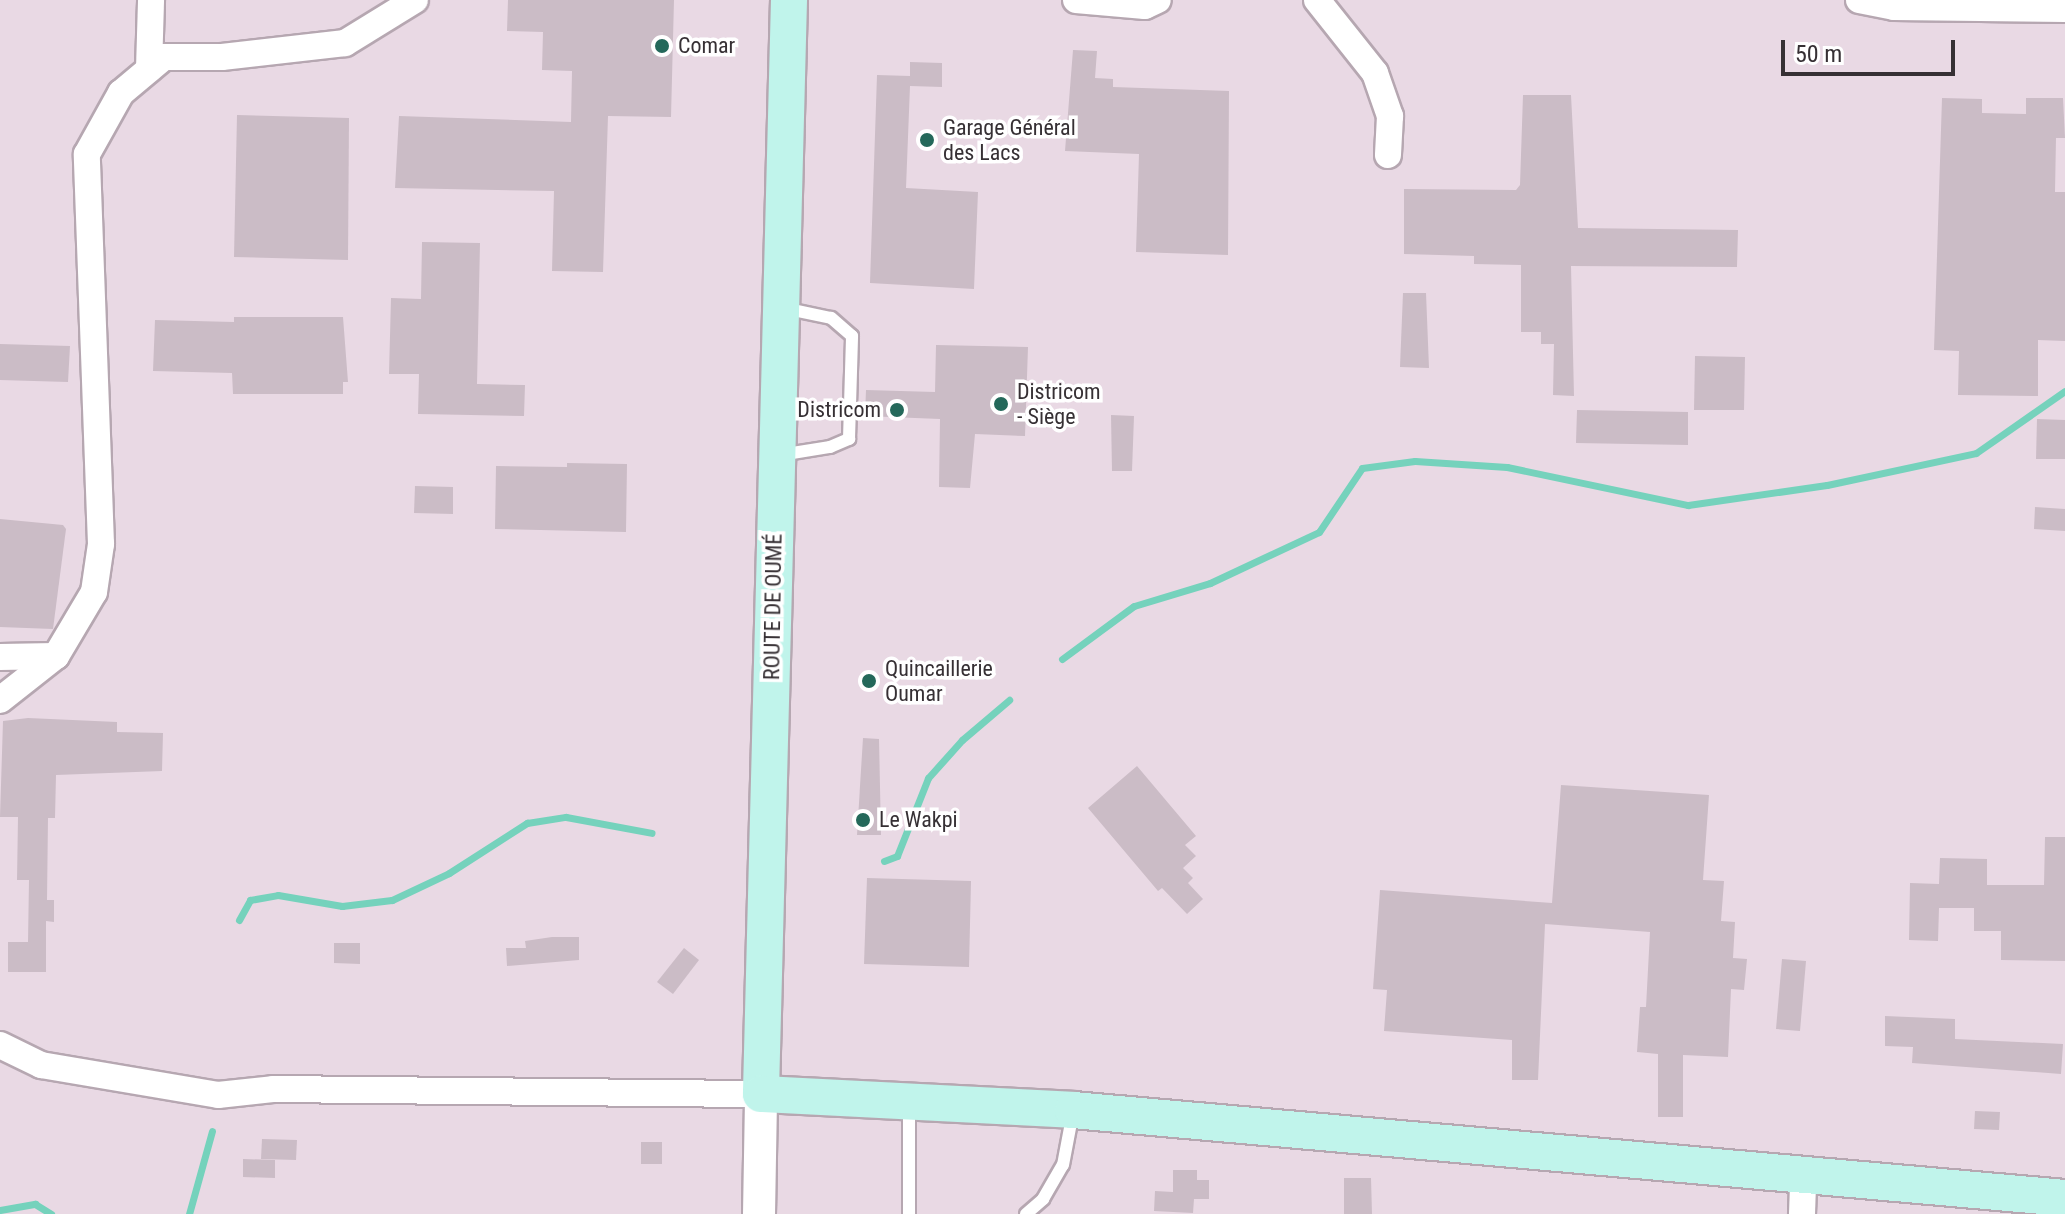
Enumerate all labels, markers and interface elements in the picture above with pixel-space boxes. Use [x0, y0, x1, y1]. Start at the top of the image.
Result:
scale bar [1785, 24, 1959, 74]
place label: Comar [678, 33, 735, 59]
marker: Comar [653, 37, 671, 55]
text: 50 m [1795, 40, 1842, 68]
place label: Garage Général des Lacs [943, 114, 1076, 166]
marker: Garage Général des Lacs [918, 131, 936, 149]
place label: Districom - Siège [1017, 378, 1101, 430]
marker: Districom - Siège [992, 395, 1010, 413]
place label: Districom [797, 397, 881, 423]
marker: Districom [888, 401, 906, 419]
street label: ROUTE DE OUMÉ [759, 534, 787, 680]
place label: Quincaillerie Oumar [885, 655, 993, 706]
marker: Quincaillerie Oumar [860, 672, 878, 690]
place label: Le Wakpi [879, 807, 958, 833]
marker: Le Wakpi [854, 811, 872, 829]

